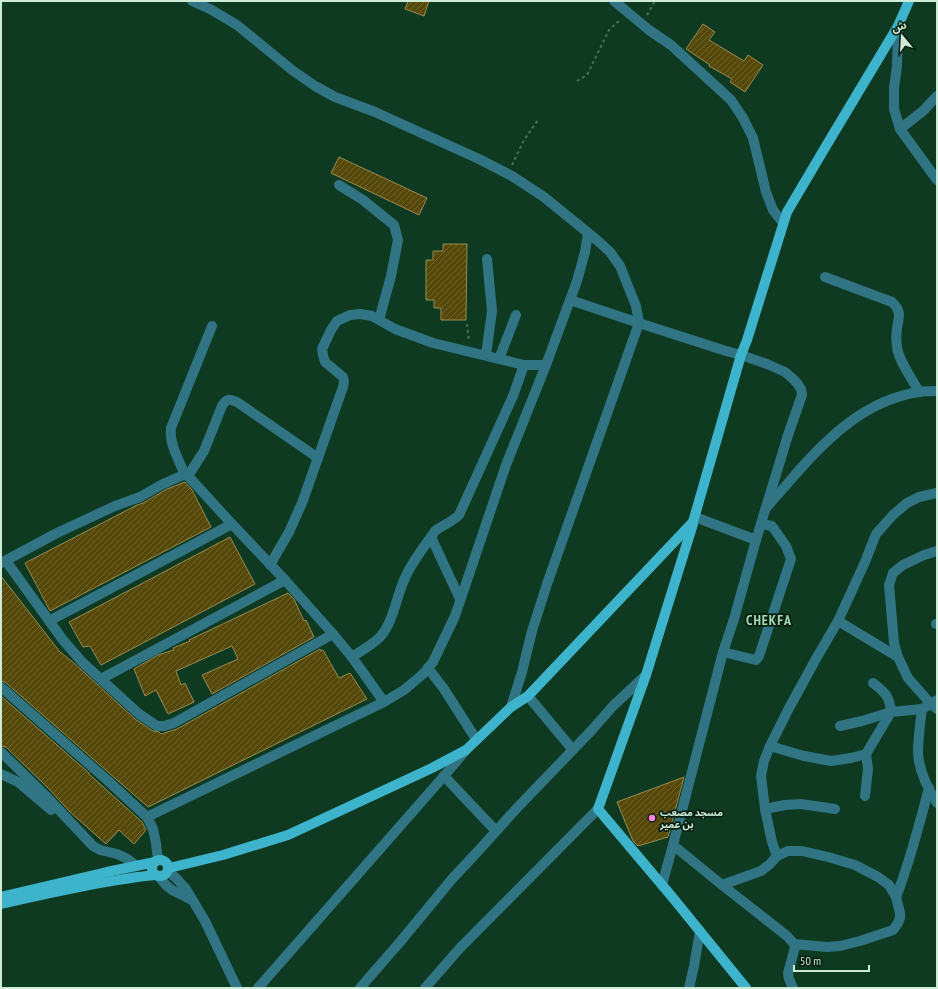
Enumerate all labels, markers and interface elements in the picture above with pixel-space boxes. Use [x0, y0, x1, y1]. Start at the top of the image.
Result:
north arrow [882, 16, 922, 56]
text: ش [890, 18, 908, 35]
district label: CHEKFA [746, 611, 792, 629]
place label: مسجد مصعب بن عمير [659, 806, 723, 831]
marker: مسجد مصعب بن عمير [647, 813, 657, 823]
scale bar [794, 947, 869, 973]
text: 50 m [800, 953, 821, 968]

